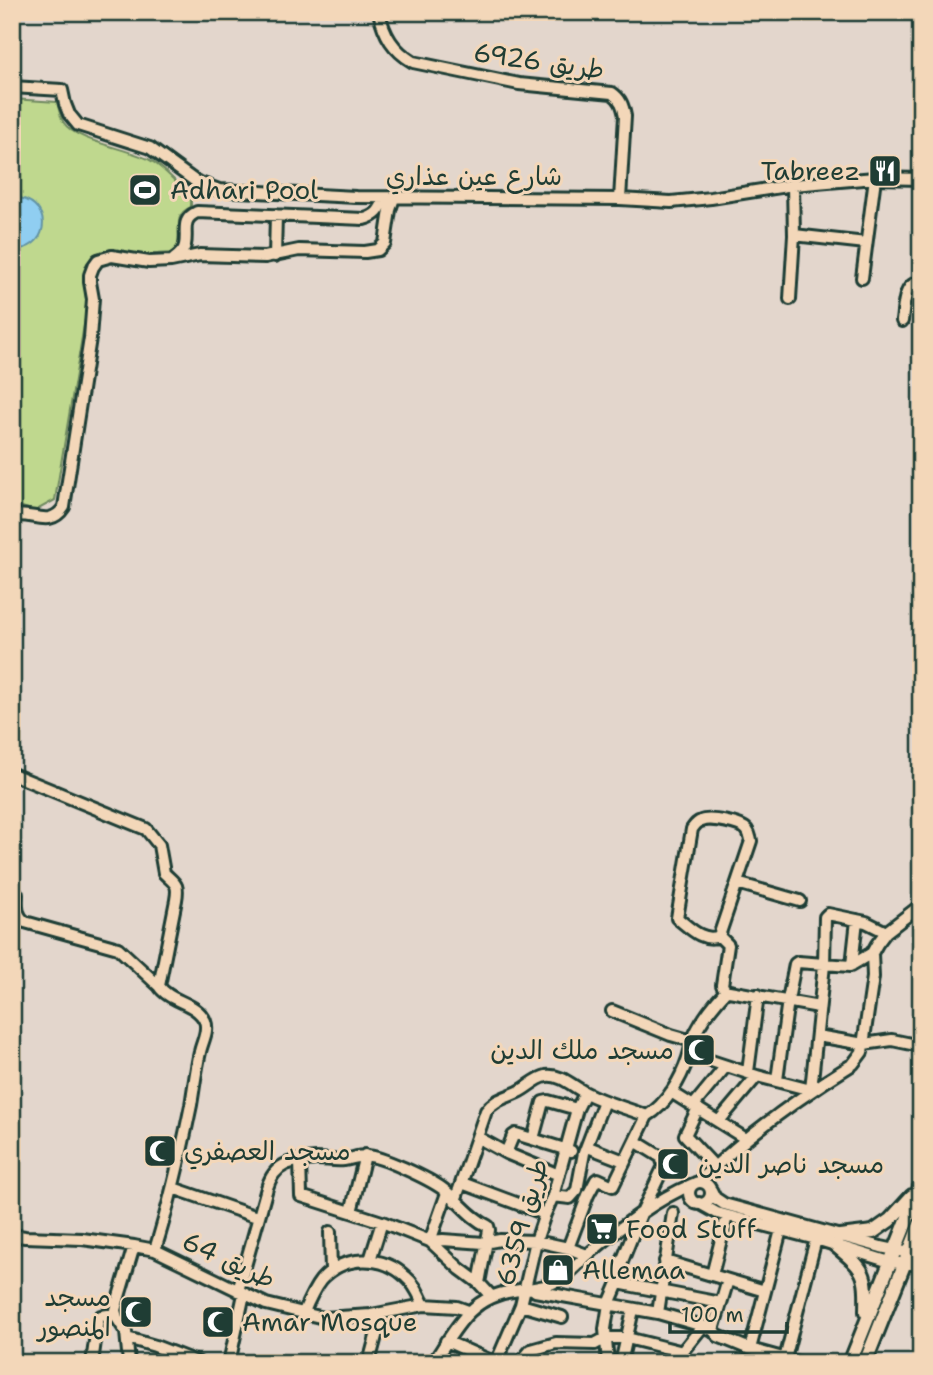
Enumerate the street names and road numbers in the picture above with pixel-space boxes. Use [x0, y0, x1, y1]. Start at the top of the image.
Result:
street label: طريق 6926 [471, 34, 607, 87]
street label: شارع عين عذاري [386, 158, 562, 195]
street label: طريق 6359 [487, 1154, 556, 1289]
street label: طريق 64 [177, 1223, 281, 1296]

